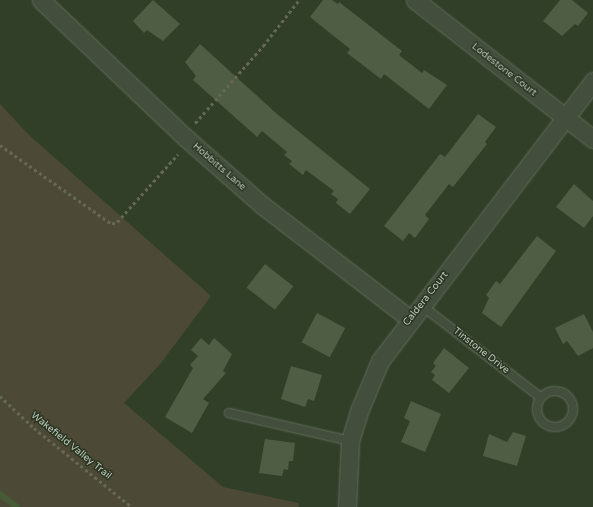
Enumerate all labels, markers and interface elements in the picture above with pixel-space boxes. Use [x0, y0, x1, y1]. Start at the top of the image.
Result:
street label: Lodestone Court [469, 41, 539, 99]
street label: Hobbitts Lane [190, 141, 248, 193]
street label: Caldera Court [401, 269, 451, 329]
street label: Tinstone Drive [450, 325, 512, 377]
street label: Wakefield Valley Trail [28, 410, 114, 482]

